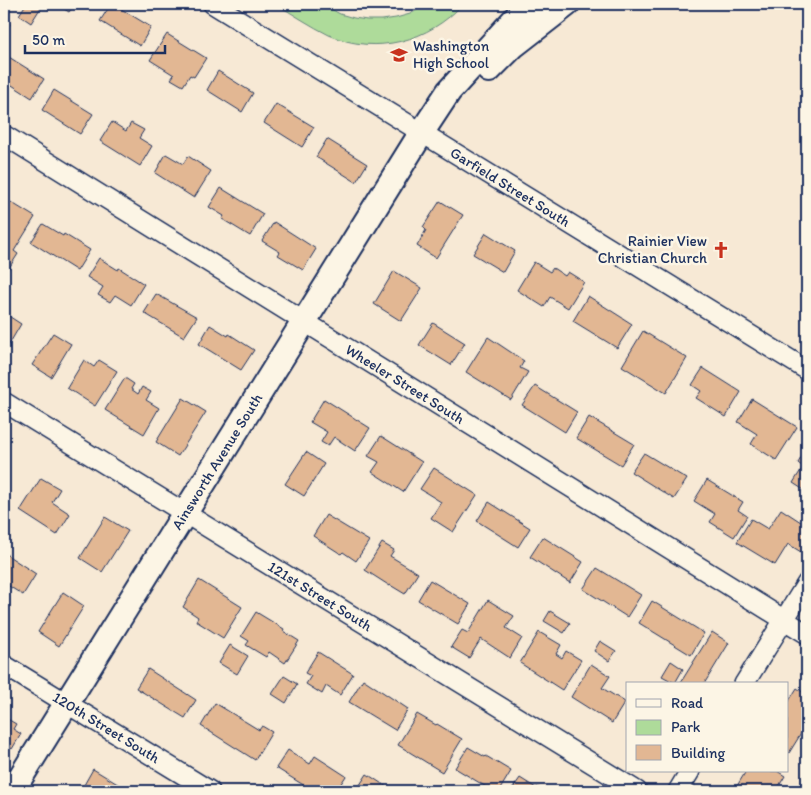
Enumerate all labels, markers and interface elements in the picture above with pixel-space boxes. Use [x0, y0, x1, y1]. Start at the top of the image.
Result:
scale bar [25, 22, 165, 54]
text: 50 m [32, 31, 65, 49]
place label: Washington High School [413, 37, 490, 72]
school or university icon: Washington High School [389, 45, 409, 65]
street label: Garfield Street South [447, 143, 574, 231]
place label: Rainier View Christian Church [598, 232, 707, 267]
church icon: Rainier View Christian Church [711, 240, 731, 260]
street label: Wheeler Street South [342, 340, 468, 428]
street label: Ainsworth Avenue South [168, 390, 266, 533]
street label: 121st Street South [265, 557, 375, 635]
legend [626, 682, 788, 772]
street label: 120th Street South [50, 688, 163, 767]
text: Road [671, 694, 704, 712]
text: Park [671, 718, 701, 736]
text: Building [671, 744, 725, 762]

